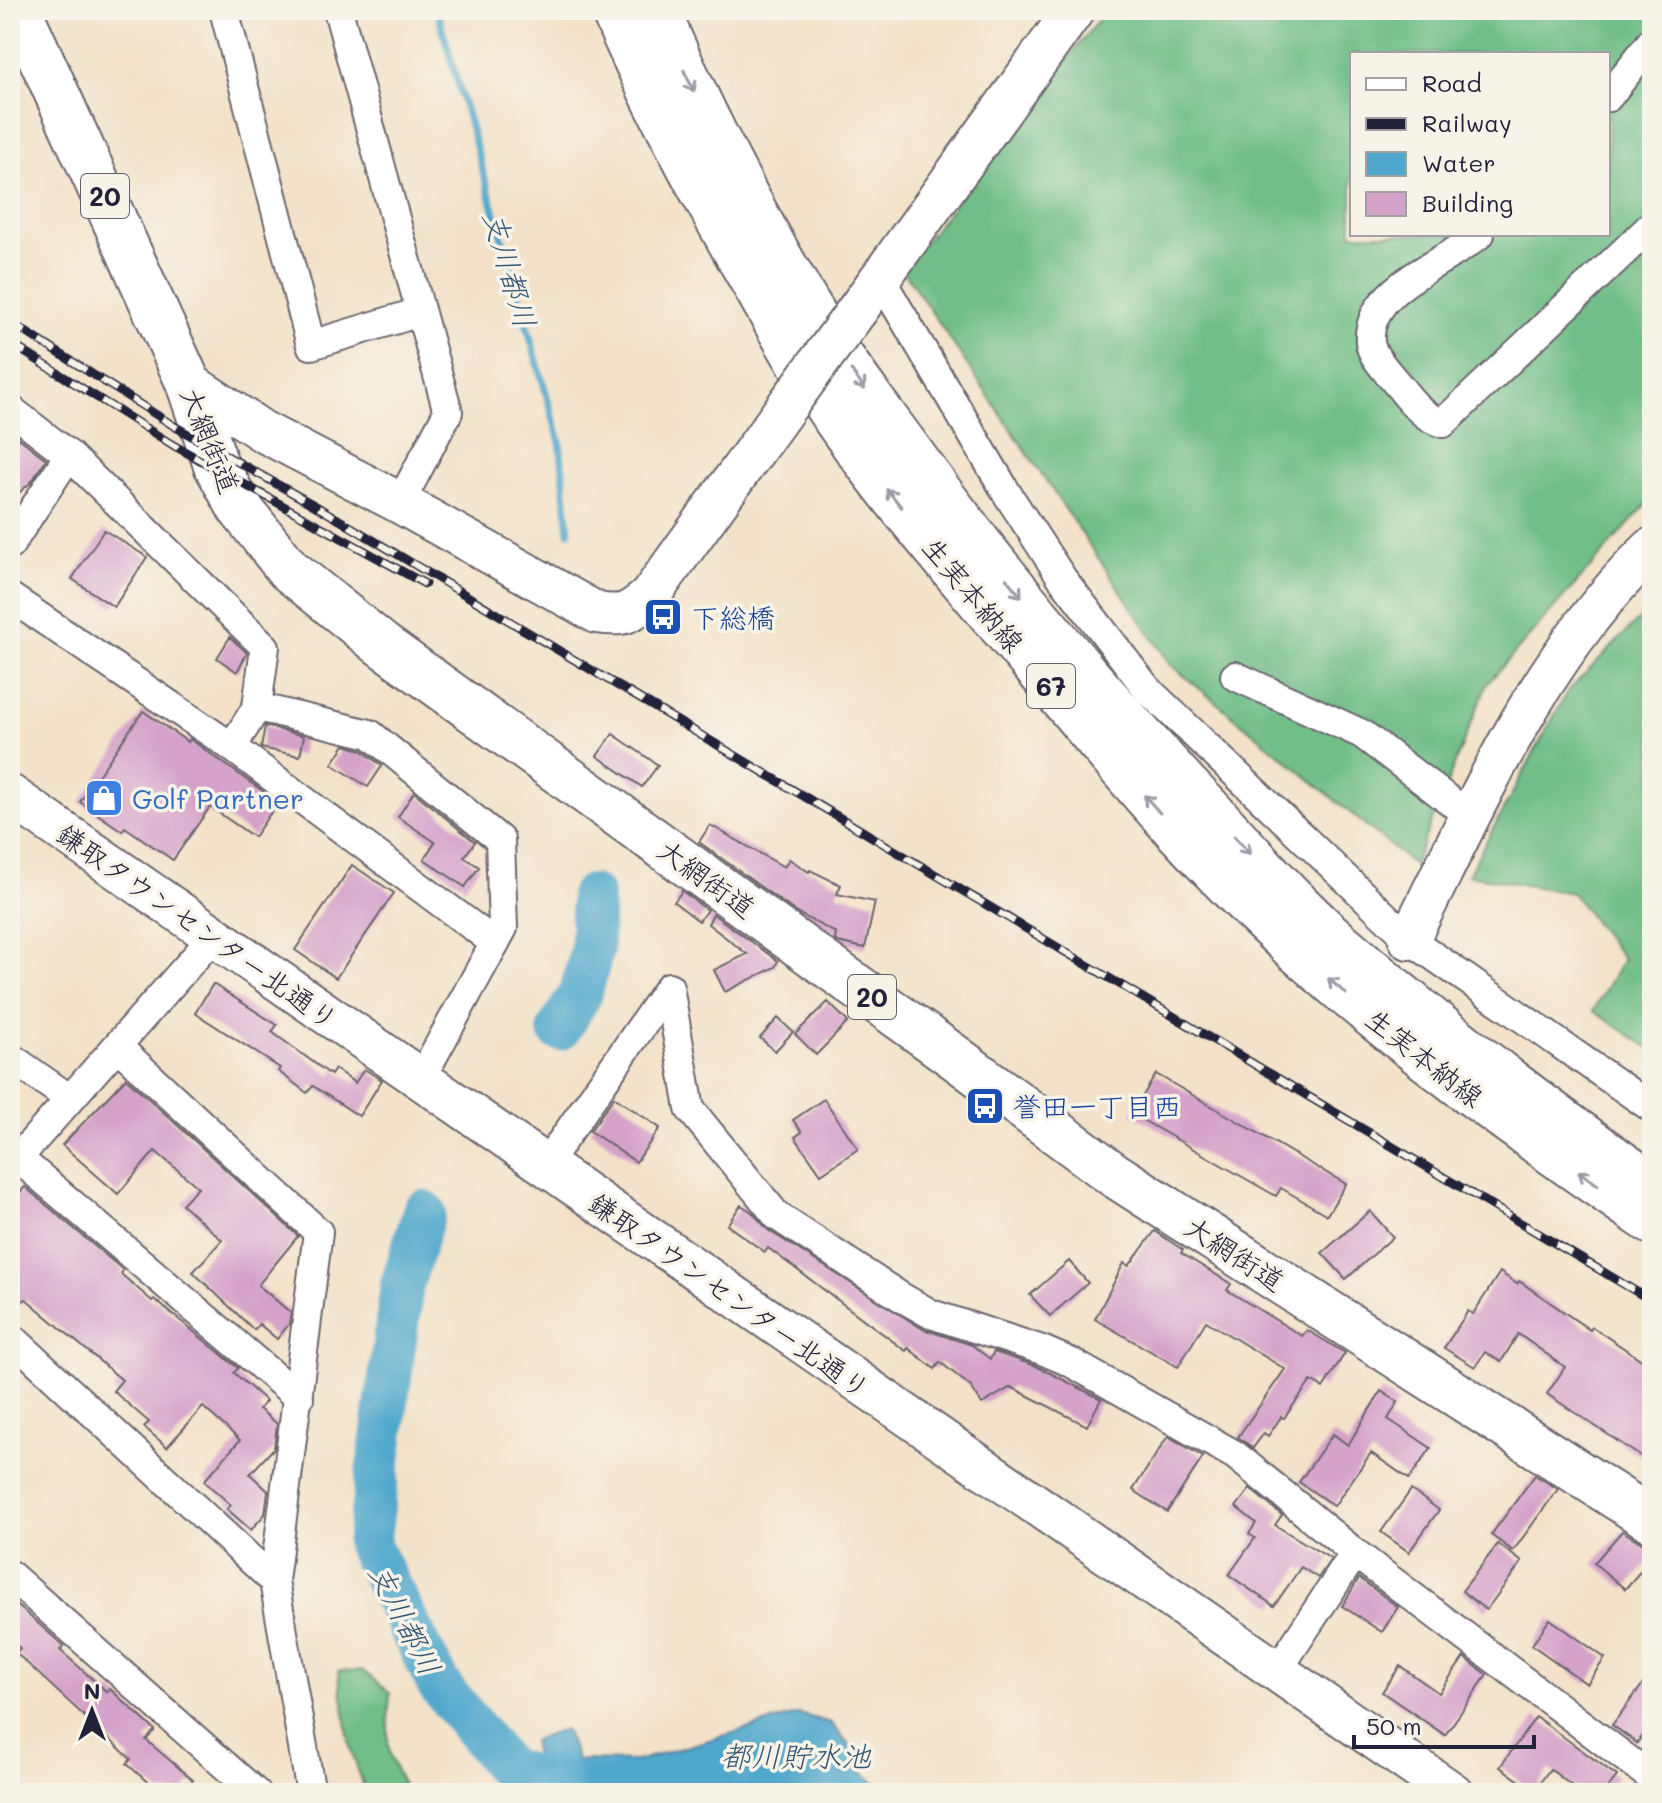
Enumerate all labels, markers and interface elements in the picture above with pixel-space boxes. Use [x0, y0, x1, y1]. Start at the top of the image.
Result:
legend [1350, 52, 1610, 236]
text: Road [1422, 67, 1482, 98]
one-way arrow [682, 68, 698, 92]
text: Railway [1422, 107, 1512, 138]
text: Water [1422, 147, 1496, 178]
road number: 20 [81, 174, 129, 218]
text: Building [1422, 187, 1513, 218]
water label: 支川都川 [475, 206, 547, 332]
one-way arrow [849, 369, 866, 390]
street label: 大網街道 [173, 381, 249, 499]
one-way arrow [886, 488, 903, 509]
street label: 生実本納線 [915, 529, 1033, 659]
one-way arrow [1005, 577, 1023, 598]
bus stop icon: 下総橋 [642, 596, 684, 638]
place label: 下総橋 [691, 599, 775, 635]
road number: 67 [1027, 664, 1075, 708]
shop icon: Golf Partner [83, 777, 125, 819]
place label: Golf Partner [132, 780, 304, 816]
one-way arrow [1143, 794, 1161, 815]
street label: 鎌取タウンセンター北通り [50, 815, 346, 1037]
street label: 大網街道 [651, 831, 763, 925]
one-way arrow [1233, 835, 1251, 855]
road number: 20 [848, 975, 896, 1019]
one-way arrow [1327, 977, 1348, 995]
street label: 生実本納線 [1359, 1000, 1491, 1114]
bus stop icon: 誉田一丁目西 [964, 1085, 1006, 1127]
place label: 誉田一丁目西 [1013, 1088, 1181, 1124]
one-way arrow [1577, 1170, 1599, 1186]
street label: 鎌取タウンセンター北通り [582, 1184, 878, 1406]
street label: 大網街道 [1178, 1207, 1292, 1299]
water label: 支川都川 [361, 1556, 451, 1682]
north arrow [52, 1671, 132, 1751]
text: N [84, 1676, 100, 1705]
scale bar [1354, 1699, 1534, 1749]
text: 50 m [1366, 1710, 1422, 1741]
water label: 都川貯水池 [721, 1735, 872, 1775]

